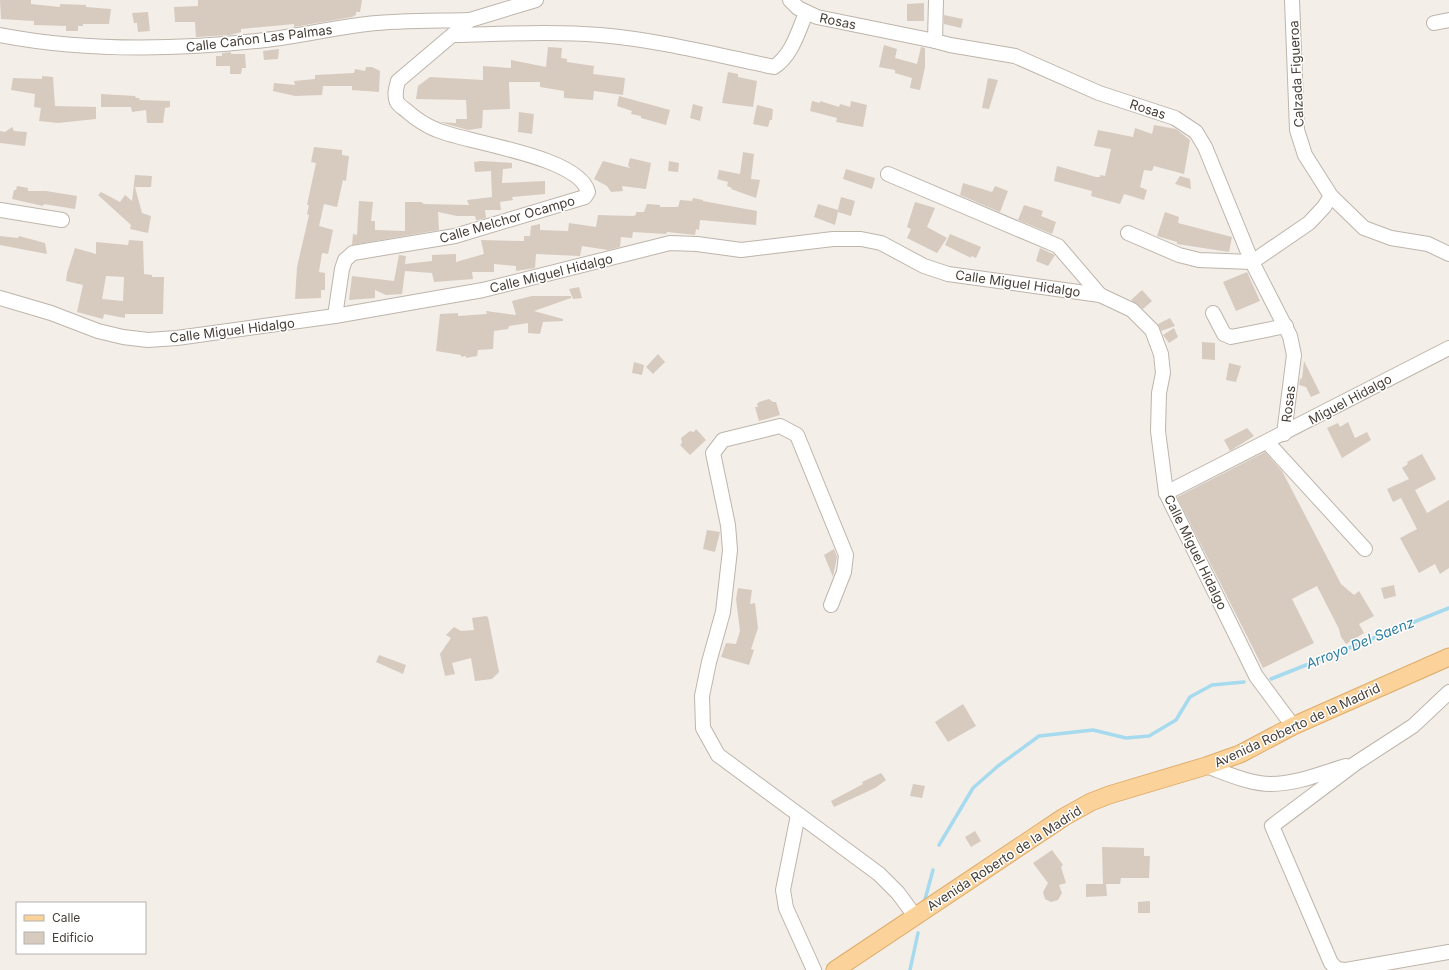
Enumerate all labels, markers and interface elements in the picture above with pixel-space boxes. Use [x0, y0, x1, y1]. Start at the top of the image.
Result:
street label: Rosas [818, 9, 858, 33]
street label: Calzada Figueroa [1285, 20, 1307, 128]
street label: Calle Cañon Las Palmas [185, 21, 333, 55]
street label: Rosas [1128, 96, 1168, 122]
street label: Calle Melchor Ocampo [437, 192, 577, 246]
street label: Calle Miguel Hidalgo [488, 250, 614, 296]
street label: Calle Miguel Hidalgo [954, 266, 1082, 300]
street label: Calle Miguel Hidalgo [168, 314, 296, 346]
street label: Miguel Hidalgo [1306, 370, 1395, 428]
street label: Rosas [1278, 385, 1298, 423]
street label: Calle Miguel Hidalgo [1161, 492, 1231, 612]
water label: Arroyo Del Saenz [1302, 613, 1417, 672]
street label: Avenida Roberto de la Madrid [1212, 679, 1382, 771]
street label: Avenida Roberto de la Madrid [924, 802, 1084, 914]
legend [16, 902, 146, 954]
text: Calle [52, 910, 80, 925]
text: Edificio [52, 930, 94, 945]

